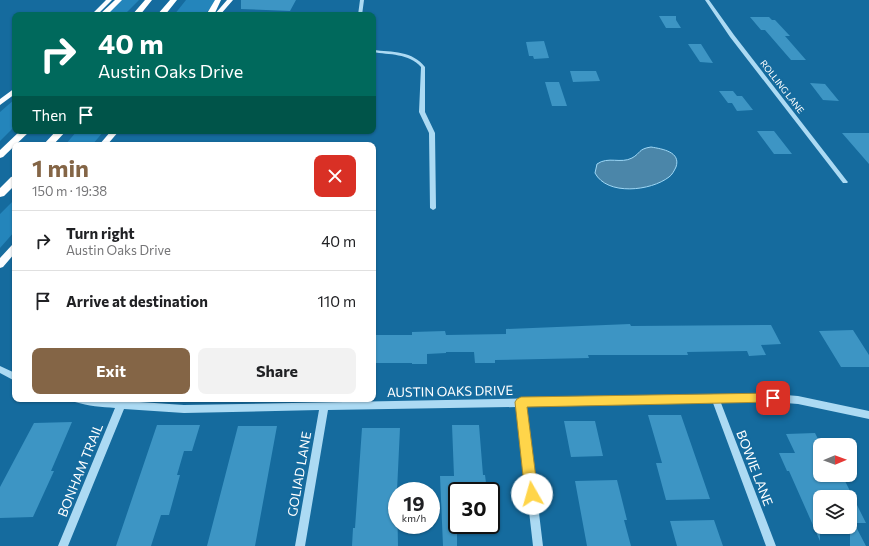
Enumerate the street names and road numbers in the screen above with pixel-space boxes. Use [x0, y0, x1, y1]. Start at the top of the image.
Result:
street label: ROLLING LANE [758, 58, 807, 116]
street label: AUSTIN OAKS DRIVE [387, 382, 513, 400]
street label: BONHAM TRAIL [54, 421, 106, 519]
street label: BOWIE LANE [733, 428, 777, 508]
street label: GOLIAD LANE [284, 430, 314, 518]

